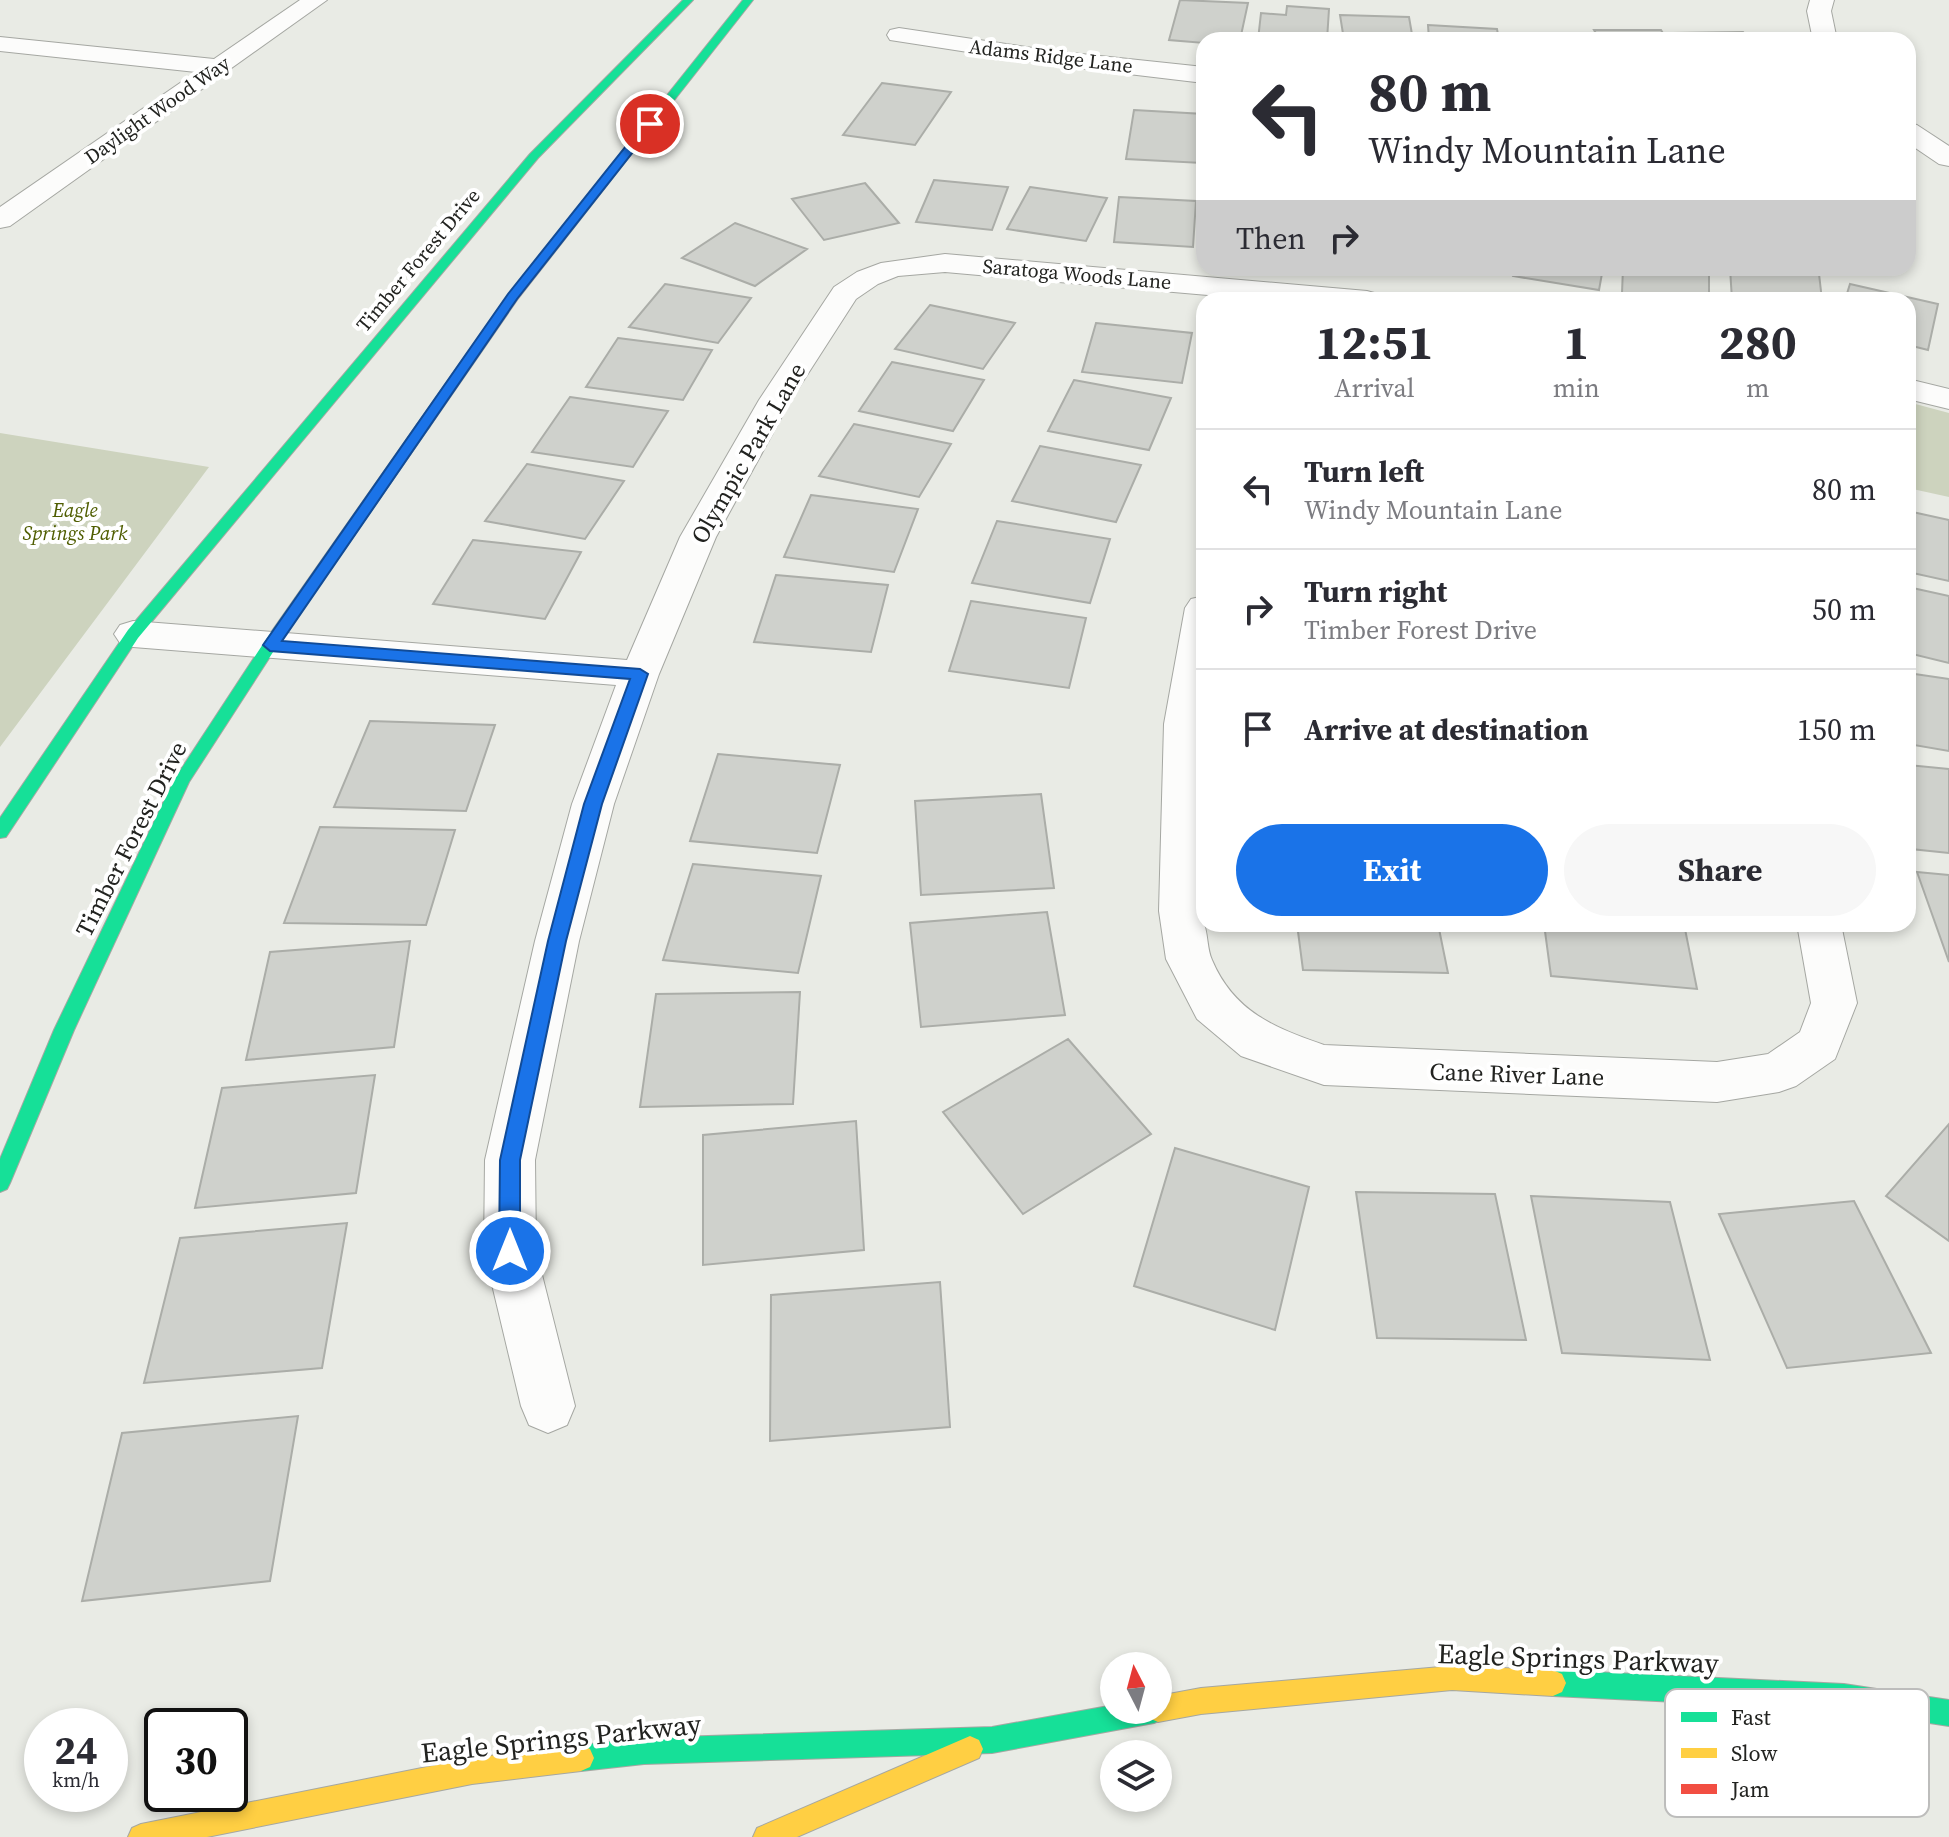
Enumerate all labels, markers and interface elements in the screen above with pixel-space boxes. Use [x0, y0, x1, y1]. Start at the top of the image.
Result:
street label: Adams Ridge Lane [967, 32, 1135, 80]
street label: Daylight Wood Way [79, 49, 236, 171]
text: 80 m [1368, 53, 1491, 130]
icon: left [1236, 64, 1340, 168]
pin [616, 90, 684, 158]
icon: arrive [628, 102, 672, 146]
text: Windy Mountain Lane [1368, 126, 1726, 175]
street label: Timber Forest Drive [350, 182, 486, 338]
icon: right [1322, 216, 1366, 260]
text: Then [1236, 218, 1306, 259]
street label: Saratoga Woods Lane [982, 252, 1172, 296]
text: 12:51 [1315, 309, 1434, 375]
text: 1 [1563, 309, 1589, 375]
text: 280 [1719, 309, 1797, 375]
street label: Olympic Park Lane [683, 356, 813, 550]
text: Arrival [1334, 370, 1415, 406]
text: min [1553, 370, 1600, 406]
text: m [1746, 370, 1770, 406]
text: Turn left [1304, 451, 1424, 492]
icon: left [1236, 467, 1280, 511]
text: 80 m [1812, 469, 1876, 510]
text: Windy Mountain Lane [1304, 492, 1562, 528]
park label: Eagle Springs Park [23, 496, 128, 547]
text: Turn right [1304, 571, 1447, 612]
icon: right [1236, 587, 1280, 631]
text: 50 m [1812, 589, 1876, 630]
text: Timber Forest Drive [1304, 612, 1537, 648]
icon: arrive [1236, 707, 1280, 751]
text: Arrive at destination [1304, 709, 1589, 750]
text: 150 m [1797, 709, 1876, 750]
street label: Timber Forest Drive [67, 736, 195, 942]
button: Exit [1236, 824, 1548, 916]
button: Share [1564, 824, 1876, 916]
street label: Cane River Lane [1429, 1054, 1605, 1094]
position arrow [468, 1209, 552, 1293]
street label: Eagle Springs Parkway [1437, 1634, 1720, 1682]
north arrow [1100, 1652, 1172, 1724]
map controls [1100, 1652, 1172, 1812]
legend [1665, 1689, 1929, 1817]
text: Fast [1731, 1702, 1772, 1732]
street label: Eagle Springs Parkway [419, 1704, 704, 1772]
speed limit sign: 30 [144, 1708, 248, 1812]
text: 24 [54, 1723, 98, 1777]
text: Slow [1731, 1738, 1778, 1768]
button: layers [1100, 1740, 1172, 1812]
text: km/h [52, 1766, 100, 1794]
text: Jam [1730, 1774, 1770, 1804]

